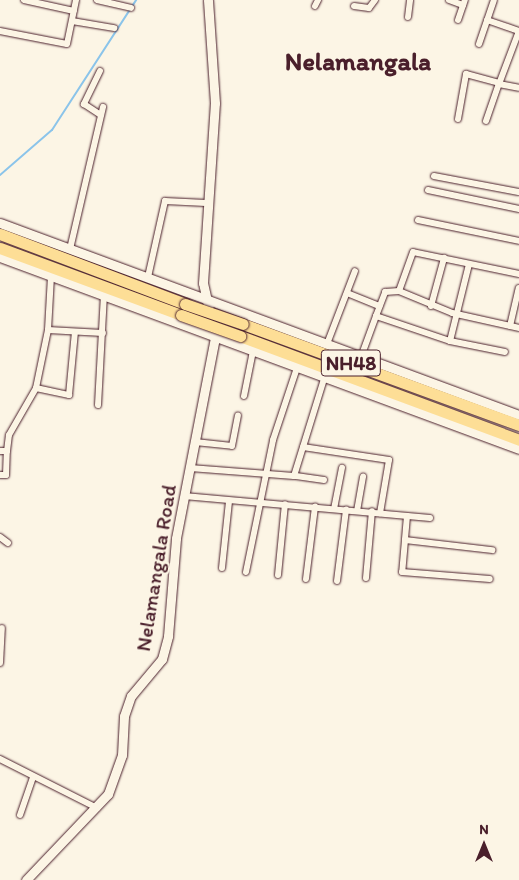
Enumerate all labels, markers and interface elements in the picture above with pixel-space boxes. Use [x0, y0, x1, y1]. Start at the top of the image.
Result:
district label: Nelamangala [285, 46, 431, 78]
road number: NH48 [320, 346, 382, 380]
street label: Nelamangala Road [130, 483, 182, 653]
north arrow [459, 820, 509, 870]
text: N [479, 821, 489, 838]

